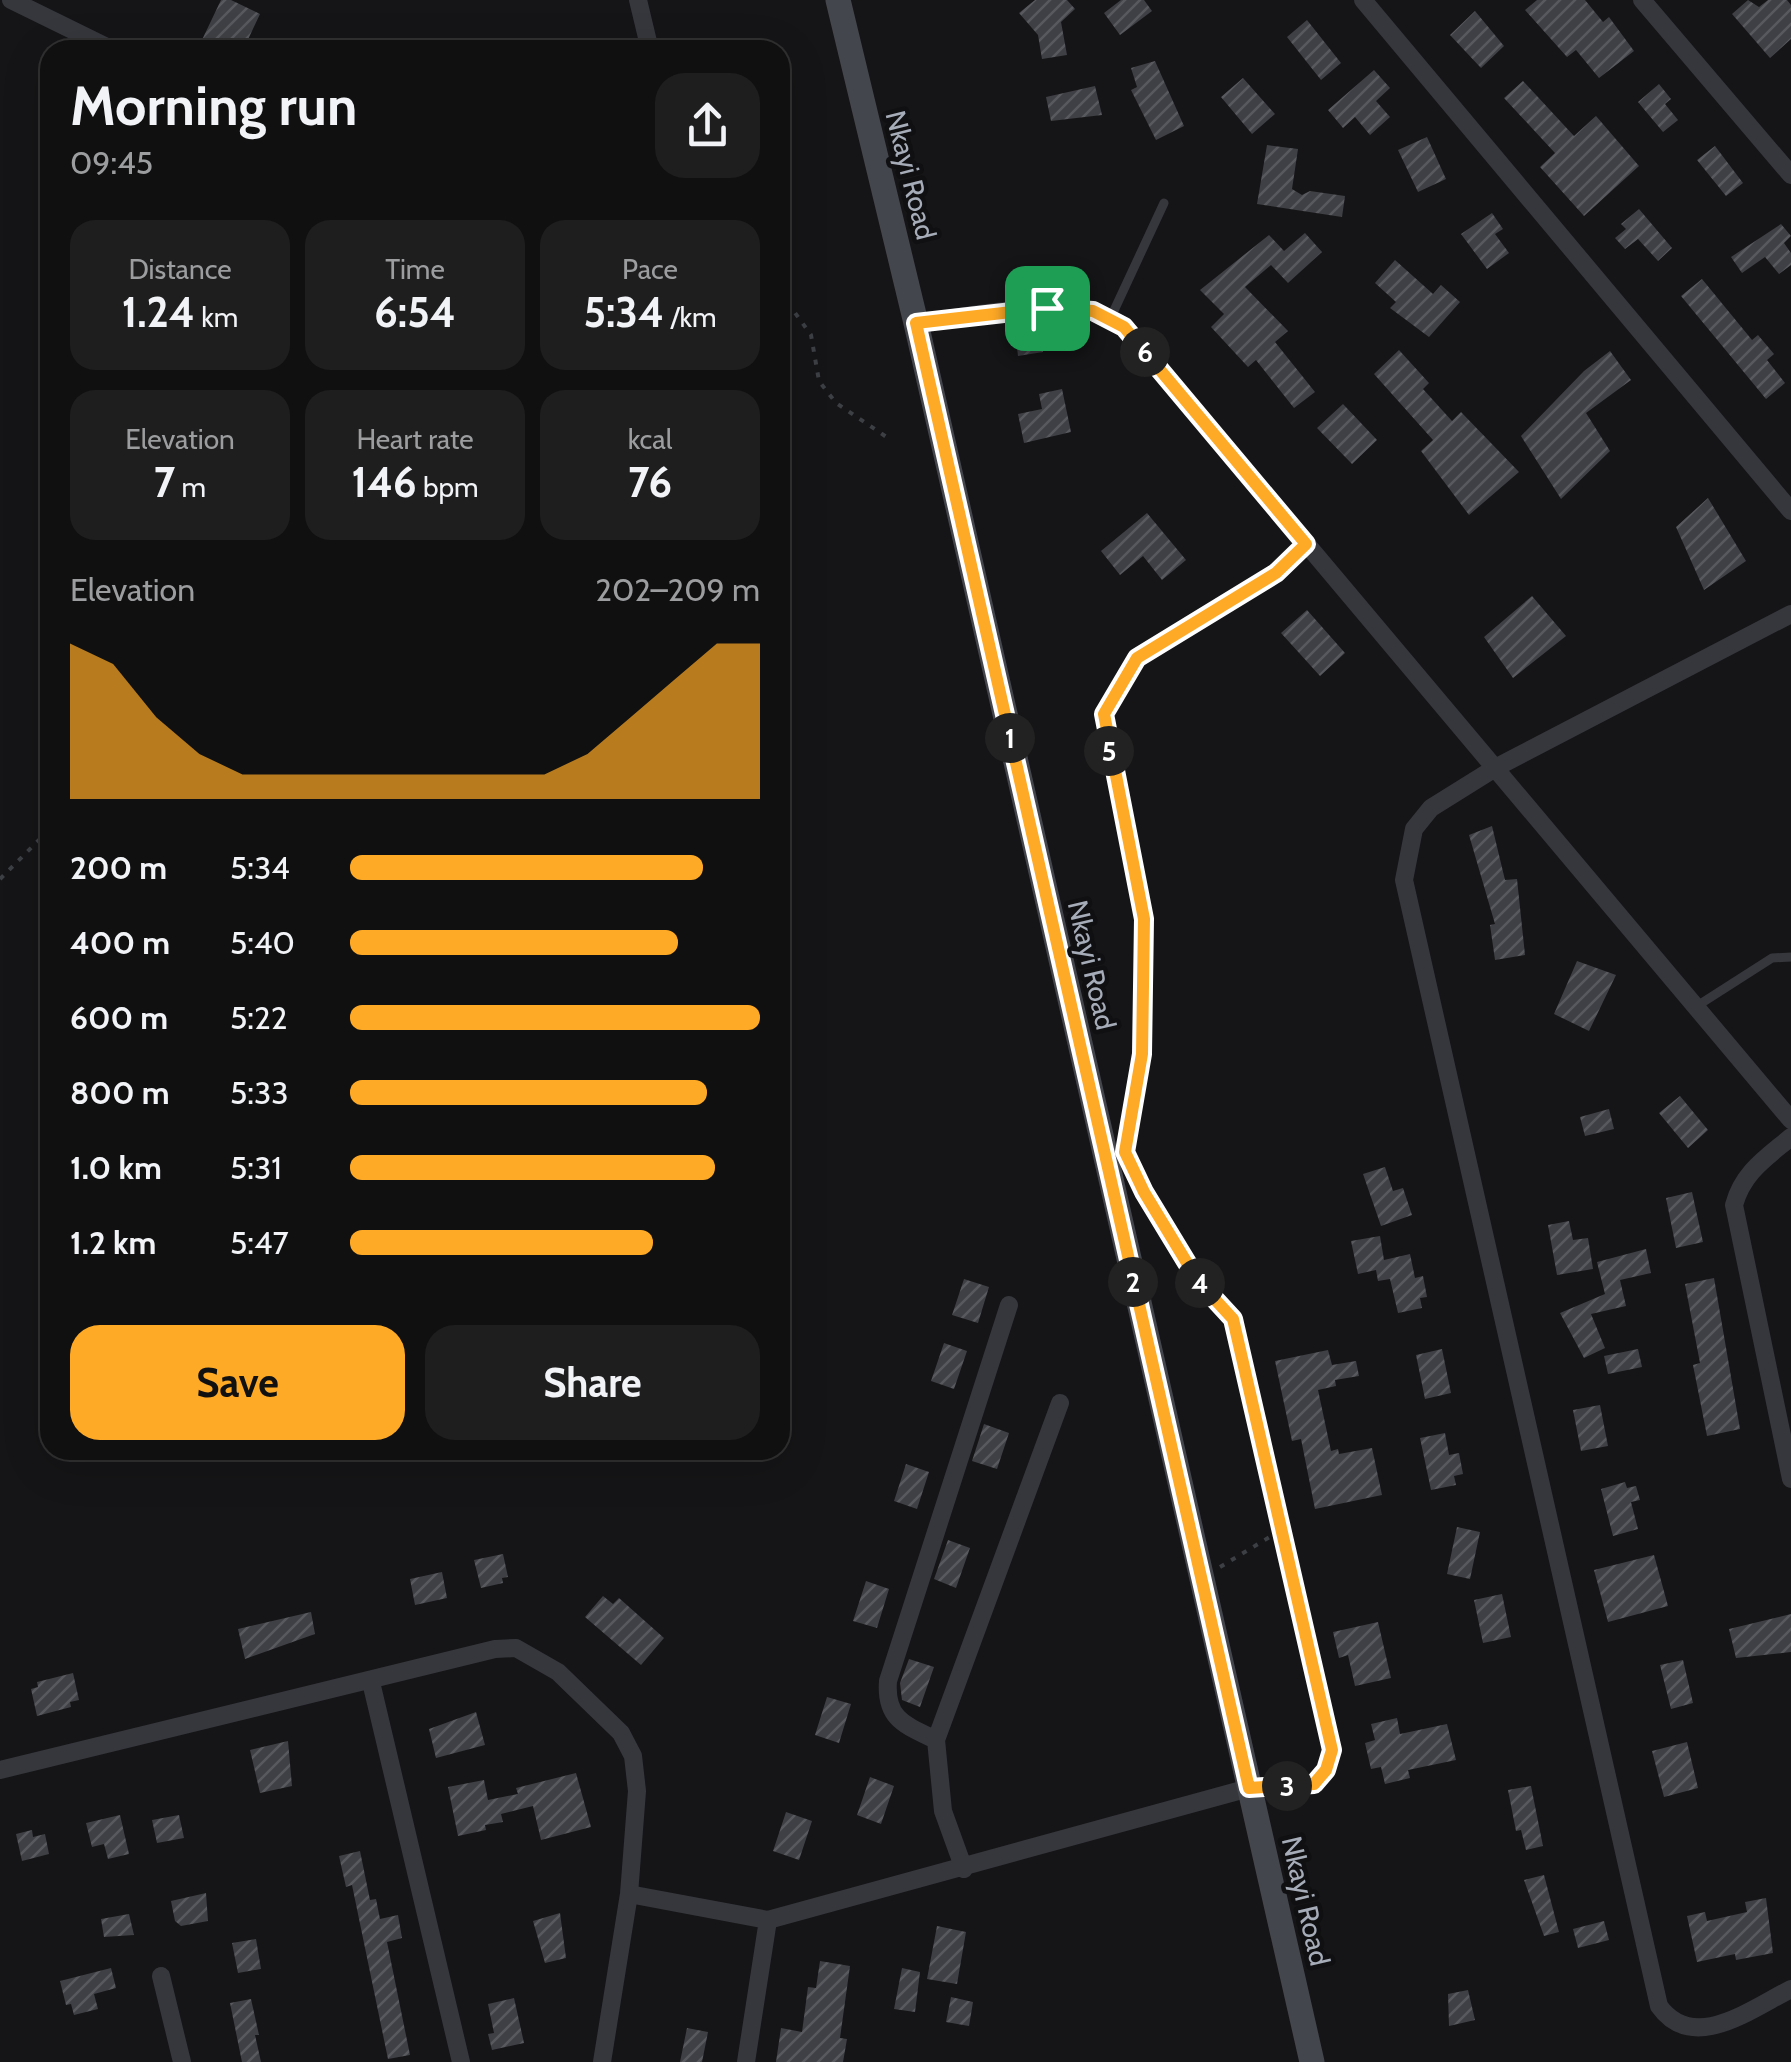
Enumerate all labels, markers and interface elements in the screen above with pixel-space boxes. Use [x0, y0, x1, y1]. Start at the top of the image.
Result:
text: Morning run [70, 72, 357, 139]
button: share [655, 73, 760, 178]
street label: Nkayi Road [879, 107, 943, 243]
text: 09:45 [70, 143, 153, 182]
text: Distance [128, 252, 232, 286]
text: Time [385, 252, 445, 286]
text: Pace [622, 252, 678, 286]
pin [1005, 266, 1090, 351]
icon: arrive [1020, 281, 1075, 336]
text: 1.24 [122, 286, 195, 338]
text: 6:54 [374, 286, 456, 338]
text: 5:34 [583, 286, 664, 338]
text: km [195, 300, 238, 334]
text: /km [664, 300, 717, 334]
pin: 6 [1120, 327, 1170, 377]
text: 6 [1137, 335, 1153, 369]
text: Elevation [125, 422, 235, 456]
text: Heart rate [356, 422, 474, 456]
text: kcal [628, 422, 672, 456]
text: 7 [154, 456, 175, 508]
text: 146 [351, 456, 417, 508]
text: 76 [628, 456, 672, 508]
text: m [175, 470, 206, 504]
text: bpm [417, 470, 479, 504]
text: Elevation [70, 570, 195, 609]
text: 202–209 m [595, 570, 760, 609]
pin: 1 [985, 713, 1035, 763]
text: 1 [1005, 721, 1015, 755]
pin: 5 [1084, 726, 1134, 776]
text: 5 [1101, 734, 1117, 768]
text: 200 m [70, 848, 167, 887]
text: 5:34 [230, 848, 290, 887]
street label: Nkayi Road [1061, 897, 1123, 1033]
text: 400 m [70, 923, 170, 962]
text: 5:40 [230, 923, 295, 962]
text: 600 m [70, 998, 168, 1037]
text: 5:22 [230, 998, 288, 1037]
text: 800 m [70, 1073, 170, 1112]
text: 5:33 [230, 1073, 289, 1112]
text: 1.0 km [70, 1148, 162, 1187]
text: 5:31 [230, 1148, 282, 1187]
text: 1.2 km [70, 1223, 156, 1262]
text: 5:47 [230, 1223, 289, 1262]
pin: 2 [1108, 1257, 1158, 1307]
pin: 4 [1175, 1258, 1225, 1308]
text: 2 [1126, 1265, 1140, 1299]
text: 4 [1191, 1266, 1209, 1300]
button: Save [70, 1325, 405, 1440]
button: Share [425, 1325, 760, 1440]
pin: 3 [1262, 1761, 1312, 1811]
text: 3 [1279, 1769, 1295, 1803]
street label: Nkayi Road [1275, 1833, 1337, 1969]

